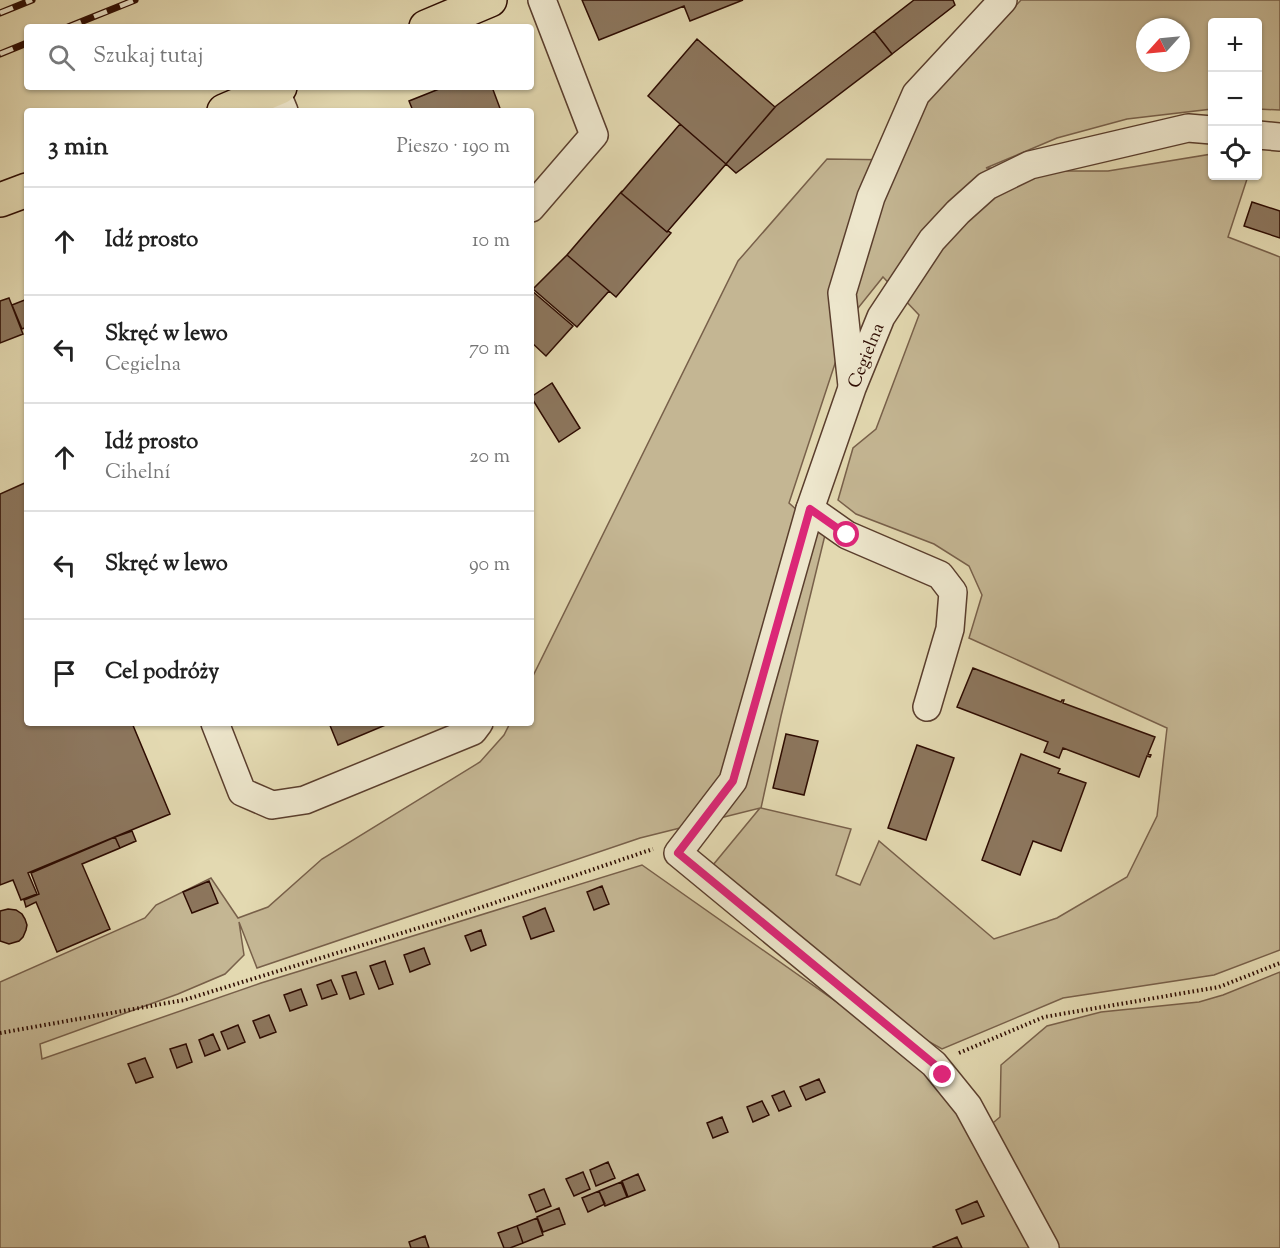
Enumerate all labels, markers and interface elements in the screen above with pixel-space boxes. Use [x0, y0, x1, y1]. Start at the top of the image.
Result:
north arrow [1136, 18, 1190, 72]
map controls [1208, 18, 1262, 180]
button: + [1208, 18, 1262, 72]
search box [24, 24, 534, 90]
icon: search [45, 41, 78, 74]
text: Szukaj tutaj [93, 41, 204, 73]
button: − [1208, 72, 1262, 126]
button: locate [1208, 126, 1262, 180]
text: 3 min [48, 129, 108, 166]
text: Pieszo · 190 m [396, 133, 510, 162]
icon: ahead [48, 225, 81, 258]
text: Idź prosto [105, 225, 198, 257]
text: 10 m [472, 227, 510, 256]
text: Skręć w lewo [105, 319, 228, 351]
street label: Cegielna [842, 319, 892, 393]
icon: left [48, 333, 81, 366]
text: 70 m [469, 335, 510, 364]
text: Cegielna [105, 351, 181, 380]
text: Idź prosto [105, 427, 198, 459]
icon: ahead [48, 441, 81, 474]
text: 20 m [469, 443, 510, 472]
text: Cihelní [105, 459, 170, 488]
route start [833, 521, 859, 547]
icon: left [48, 549, 81, 582]
text: Skręć w lewo [105, 549, 228, 581]
text: 90 m [469, 551, 510, 580]
icon: arrive [48, 657, 81, 690]
text: Cel podróży [105, 657, 219, 689]
route end [929, 1061, 955, 1087]

